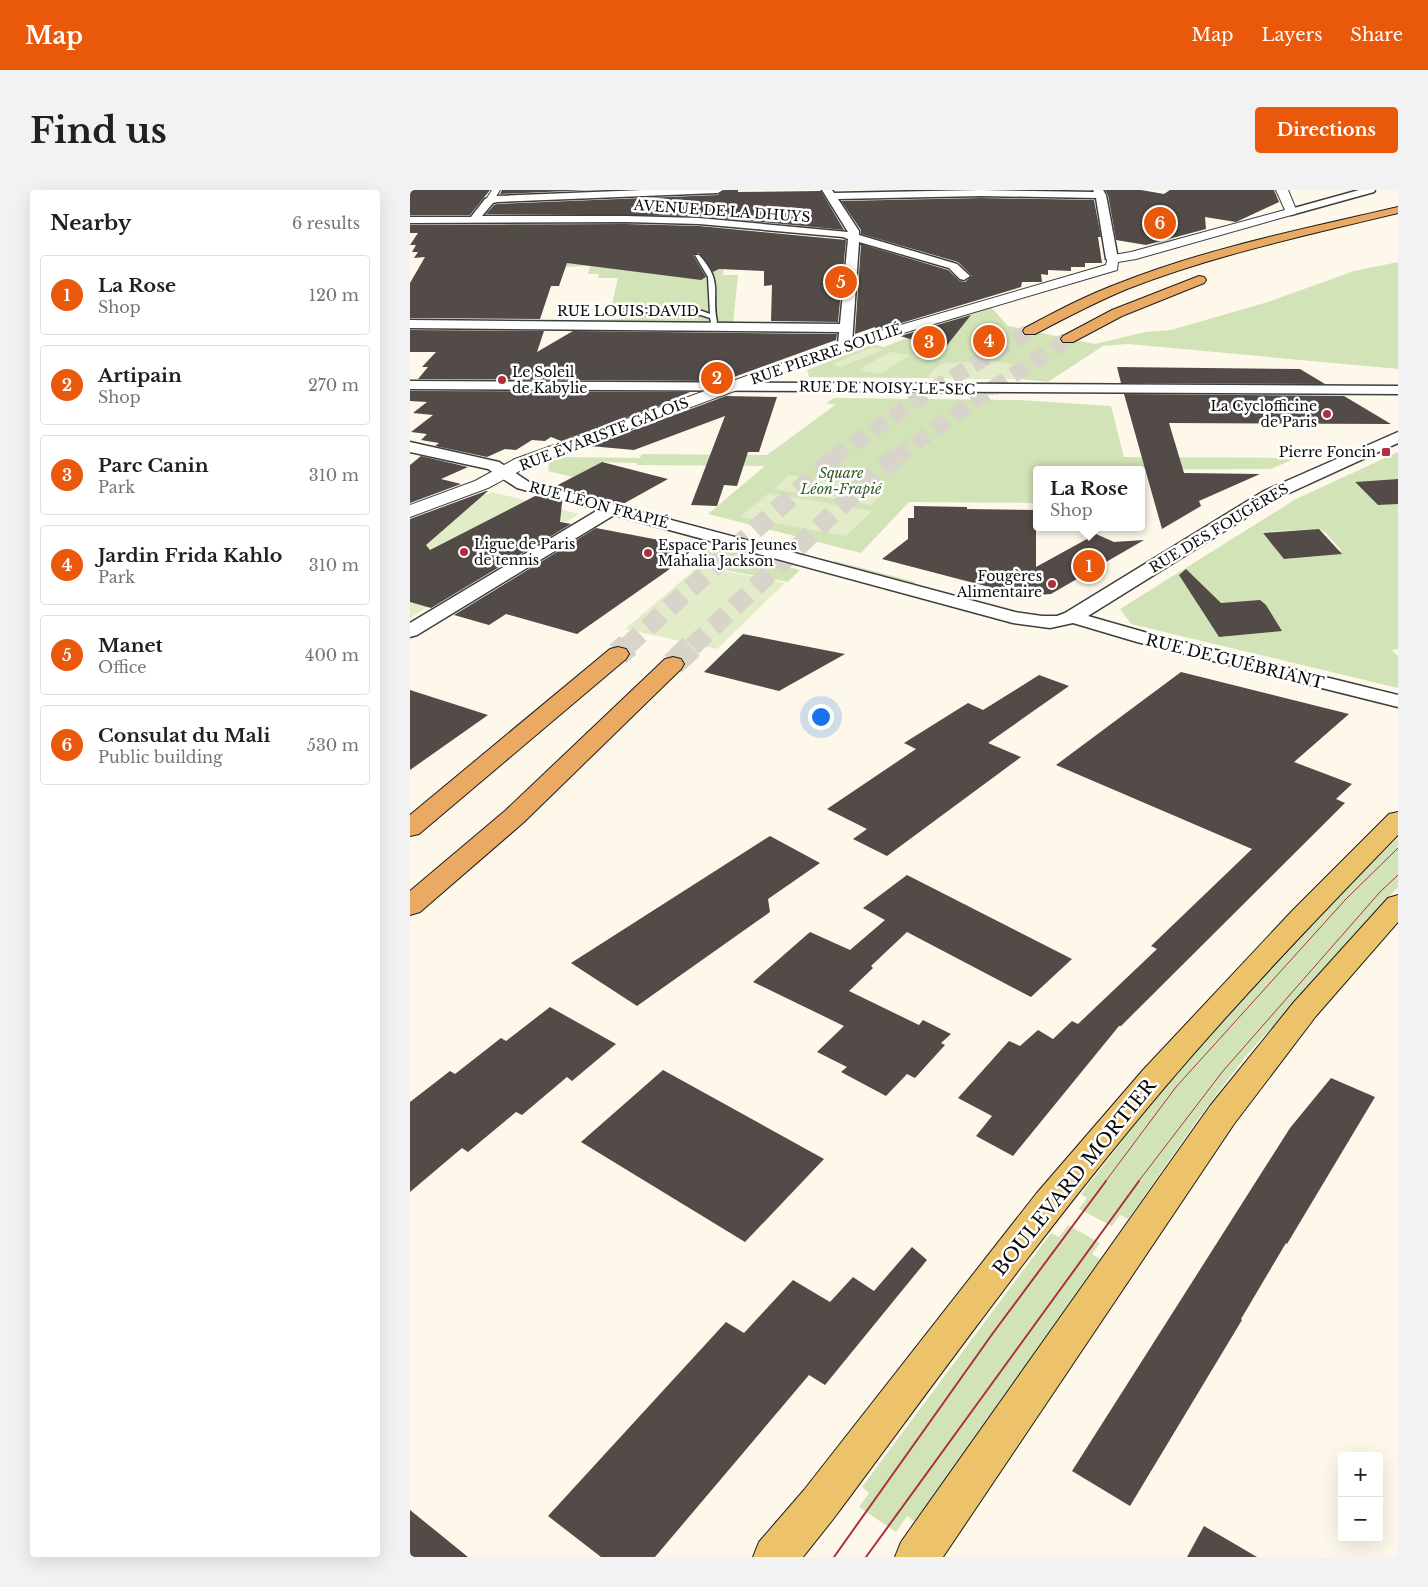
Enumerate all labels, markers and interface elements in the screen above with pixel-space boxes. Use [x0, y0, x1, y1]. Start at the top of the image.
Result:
text: Map [25, 21, 83, 50]
text: Map [1192, 24, 1233, 46]
text: Layers [1261, 24, 1322, 46]
text: Share [1350, 24, 1403, 46]
button: Directions [1255, 107, 1398, 153]
text: Find us [30, 109, 167, 152]
street label: AVENUE DE LA DHUYS [632, 196, 811, 226]
pin: 6 [1144, 204, 1176, 242]
text: Nearby [50, 210, 131, 236]
text: 6 results [292, 213, 360, 233]
pin: 5 [825, 263, 857, 301]
text: La Rose [98, 274, 176, 297]
text: 1 [64, 285, 70, 305]
text: 120 m [309, 285, 359, 305]
text: Shop [98, 297, 141, 317]
street label: RUE LOUIS DAVID [557, 302, 699, 320]
street label: RUE PIERRE SOULIÉ [748, 320, 904, 388]
pin: 4 [973, 322, 1005, 360]
pin: 3 [913, 323, 945, 361]
pin: 2 [701, 359, 733, 397]
place label: Le Soleil de Kabylie [512, 363, 587, 397]
text: Artipain [98, 364, 182, 387]
marker: Le Soleil de Kabylie [496, 374, 508, 386]
text: 2 [62, 375, 72, 395]
text: 270 m [308, 375, 359, 395]
street label: RUE DE NOISY-LE-SEC [799, 377, 975, 399]
text: Shop [98, 387, 141, 407]
street label: RUE ÉVARISTE GALOIS [517, 393, 691, 475]
place label: La Cyclofficine de Paris [1211, 397, 1317, 431]
marker: La Cyclofficine de Paris [1321, 408, 1333, 420]
place label: Pierre Foncin [1279, 443, 1376, 461]
marker: Pierre Foncin [1380, 446, 1392, 458]
text: Parc Canin [98, 454, 209, 477]
park label: Square Léon-Frapié [800, 464, 883, 498]
text: 3 [62, 465, 72, 485]
text: 310 m [309, 465, 359, 485]
popup [1033, 466, 1145, 531]
text: Park [98, 477, 135, 497]
text: La Rose [1050, 477, 1128, 500]
street label: RUE LÉON FRAPIÉ [527, 478, 671, 532]
street label: RUE DES FOUGÈRES [1146, 479, 1292, 577]
text: Shop [1050, 500, 1093, 520]
place label: Ligue de Paris de tennis [474, 535, 575, 569]
place label: Espace Paris Jeunes Mahalia Jackson [658, 536, 797, 570]
text: Jardin Frida Kahlo [98, 544, 282, 567]
marker: Ligue de Paris de tennis [458, 546, 470, 558]
marker: Espace Paris Jeunes Mahalia Jackson [642, 547, 654, 559]
pin: 1 [1073, 547, 1105, 585]
text: 4 [62, 555, 72, 575]
text: 310 m [309, 555, 359, 575]
text: Park [98, 567, 135, 587]
place label: Fougères Alimentaire [956, 567, 1042, 601]
marker: Fougères Alimentaire [1046, 578, 1058, 590]
street label: RUE DE GUÉBRIANT [1144, 629, 1326, 693]
text: Manet [98, 634, 163, 657]
text: 5 [62, 645, 72, 665]
text: 400 m [305, 645, 359, 665]
text: Office [98, 657, 146, 677]
your location [808, 704, 834, 730]
text: Consulat du Mali [98, 724, 270, 747]
text: 6 [62, 735, 72, 755]
text: 530 m [307, 735, 359, 755]
text: Public building [98, 747, 223, 767]
street label: BOULEVARD MORTIER [988, 1074, 1161, 1280]
map controls [1338, 1452, 1383, 1542]
button: + [1338, 1452, 1383, 1497]
button: − [1338, 1497, 1383, 1542]

